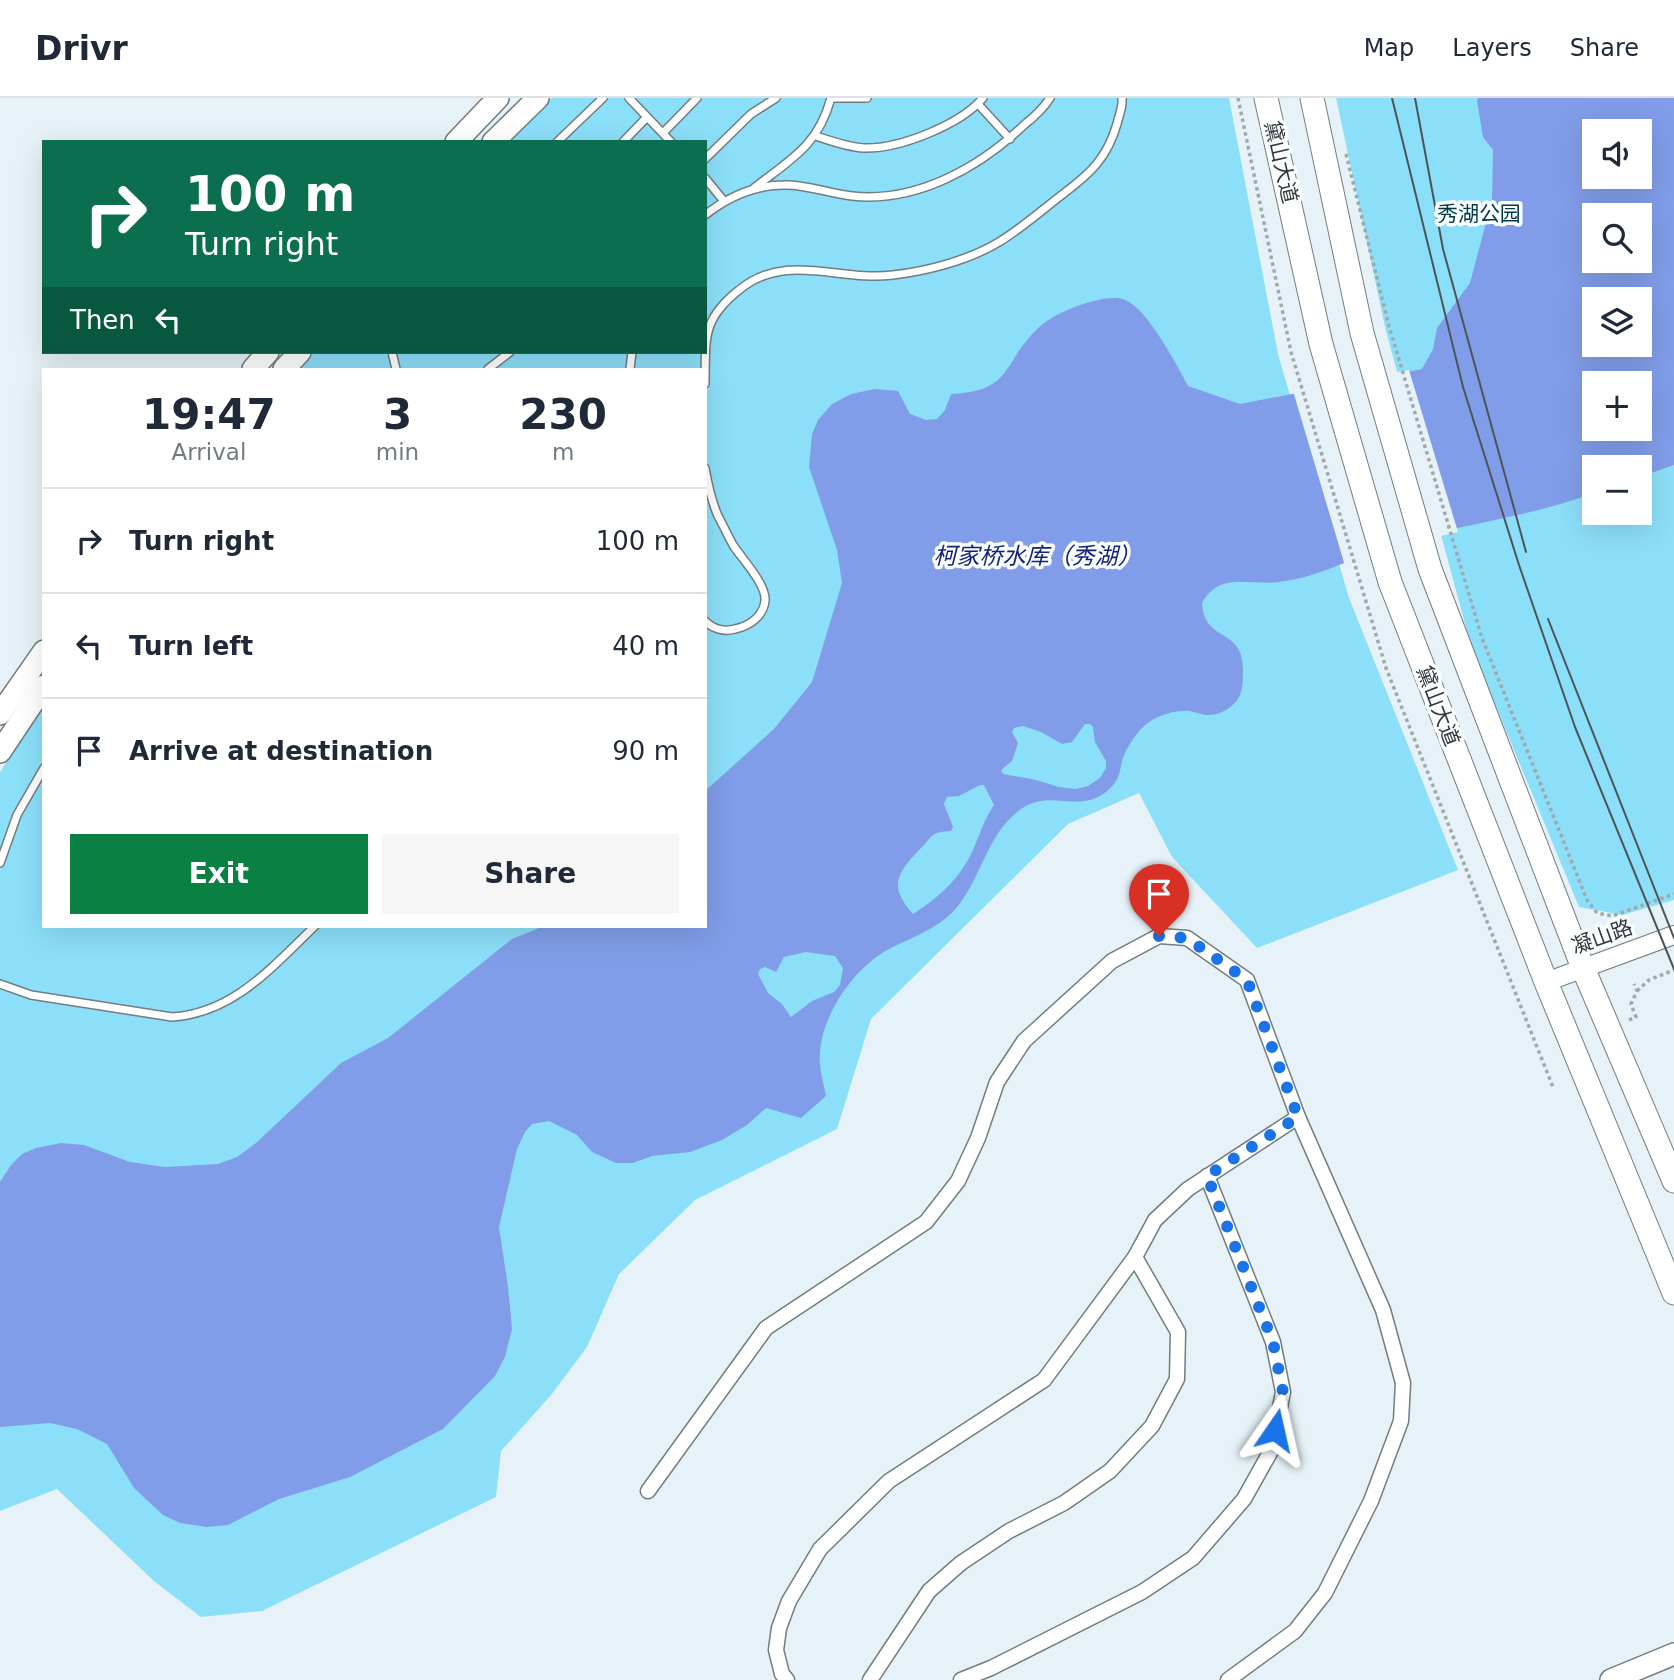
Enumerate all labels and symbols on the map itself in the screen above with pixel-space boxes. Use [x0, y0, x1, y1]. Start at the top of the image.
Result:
street label: 黛山大道 [1260, 118, 1302, 206]
park label: 秀湖公园 [1437, 202, 1521, 226]
water label: 柯家桥水库（秀湖） [934, 543, 1141, 569]
street label: 黛山大道 [1412, 662, 1464, 750]
pin [1129, 864, 1189, 936]
street label: 凝山路 [1568, 915, 1636, 959]
position arrow [1238, 1393, 1312, 1467]

